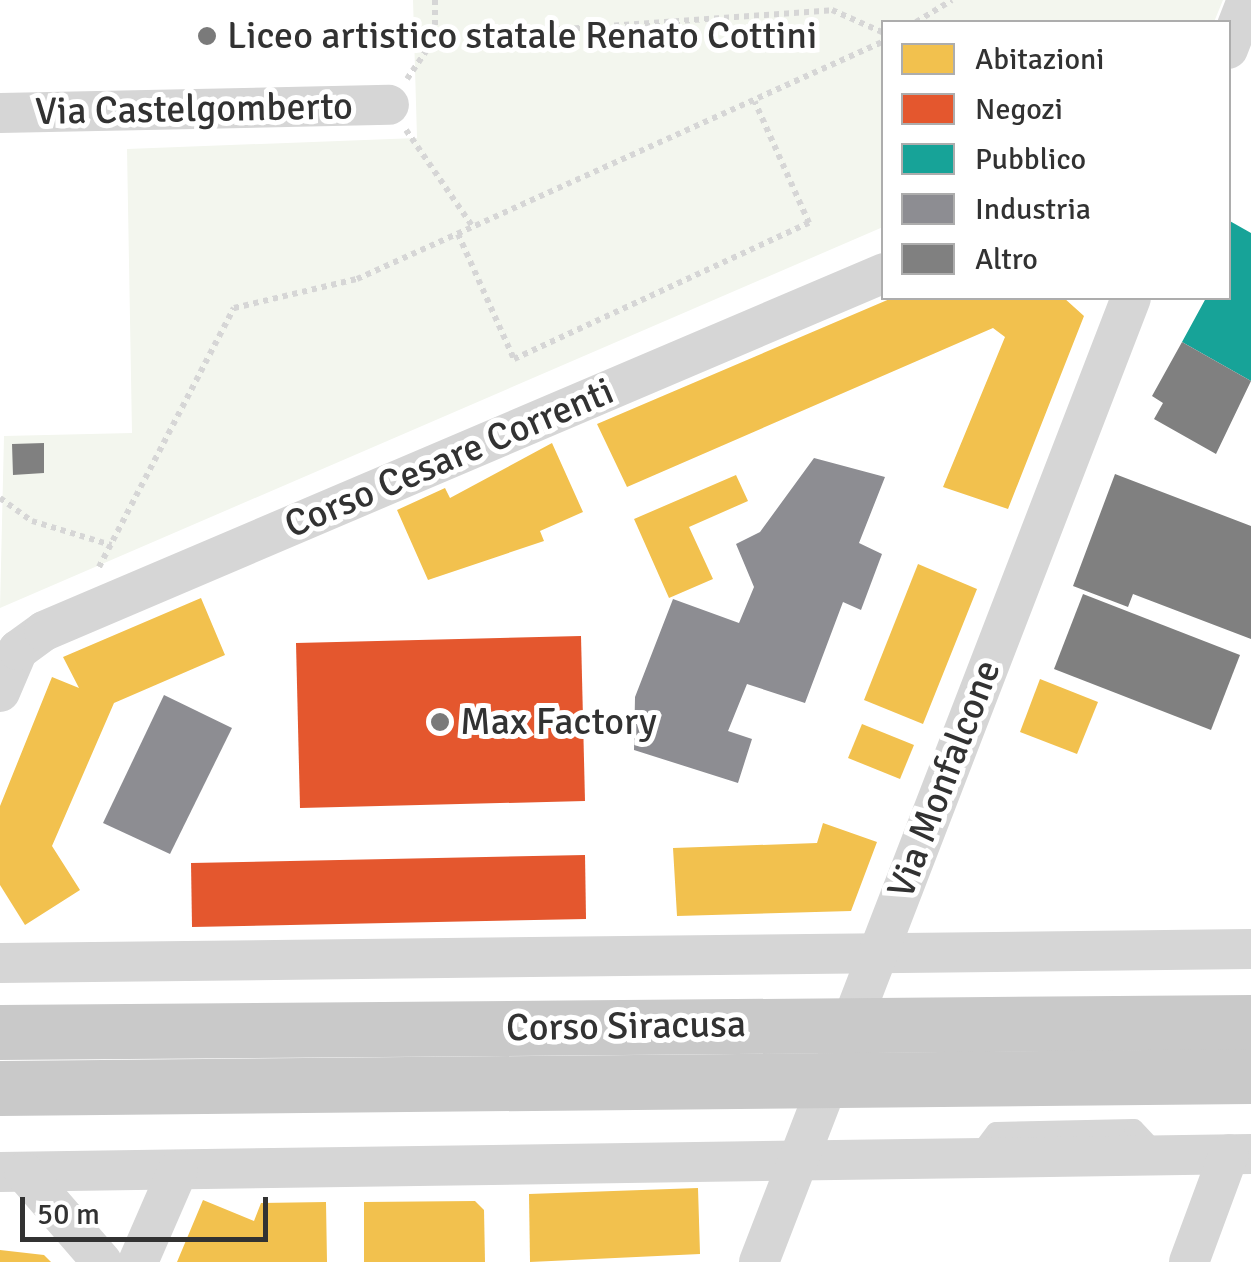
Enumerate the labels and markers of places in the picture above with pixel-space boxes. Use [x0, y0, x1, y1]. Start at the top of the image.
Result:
place label: Liceo artistico statale Renato Cottini [227, 13, 817, 59]
marker: Liceo artistico statale Renato Cottini [196, 25, 218, 47]
place label: Max Factory [460, 699, 657, 745]
marker: Max Factory [429, 711, 451, 733]

